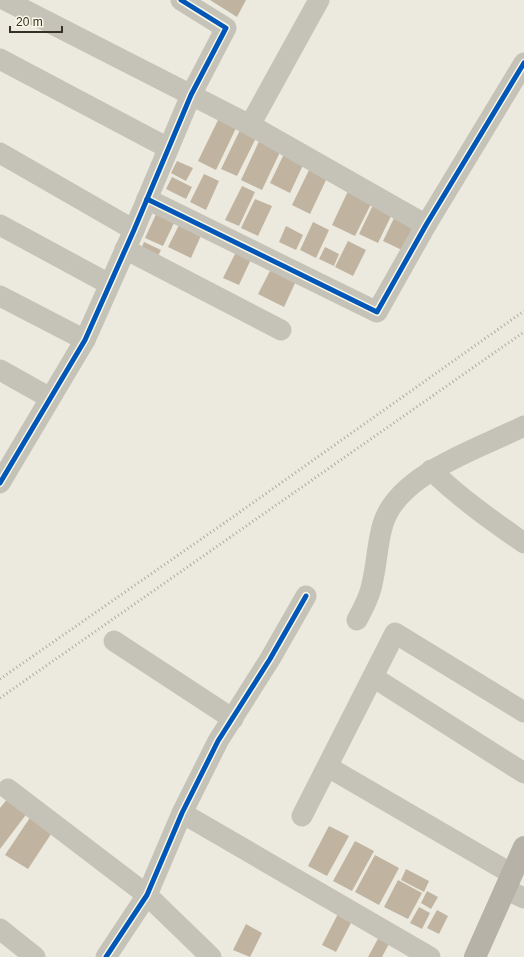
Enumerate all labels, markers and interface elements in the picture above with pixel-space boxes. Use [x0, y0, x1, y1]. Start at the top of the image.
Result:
scale bar [10, 8, 62, 34]
text: 20 m [16, 15, 43, 29]

